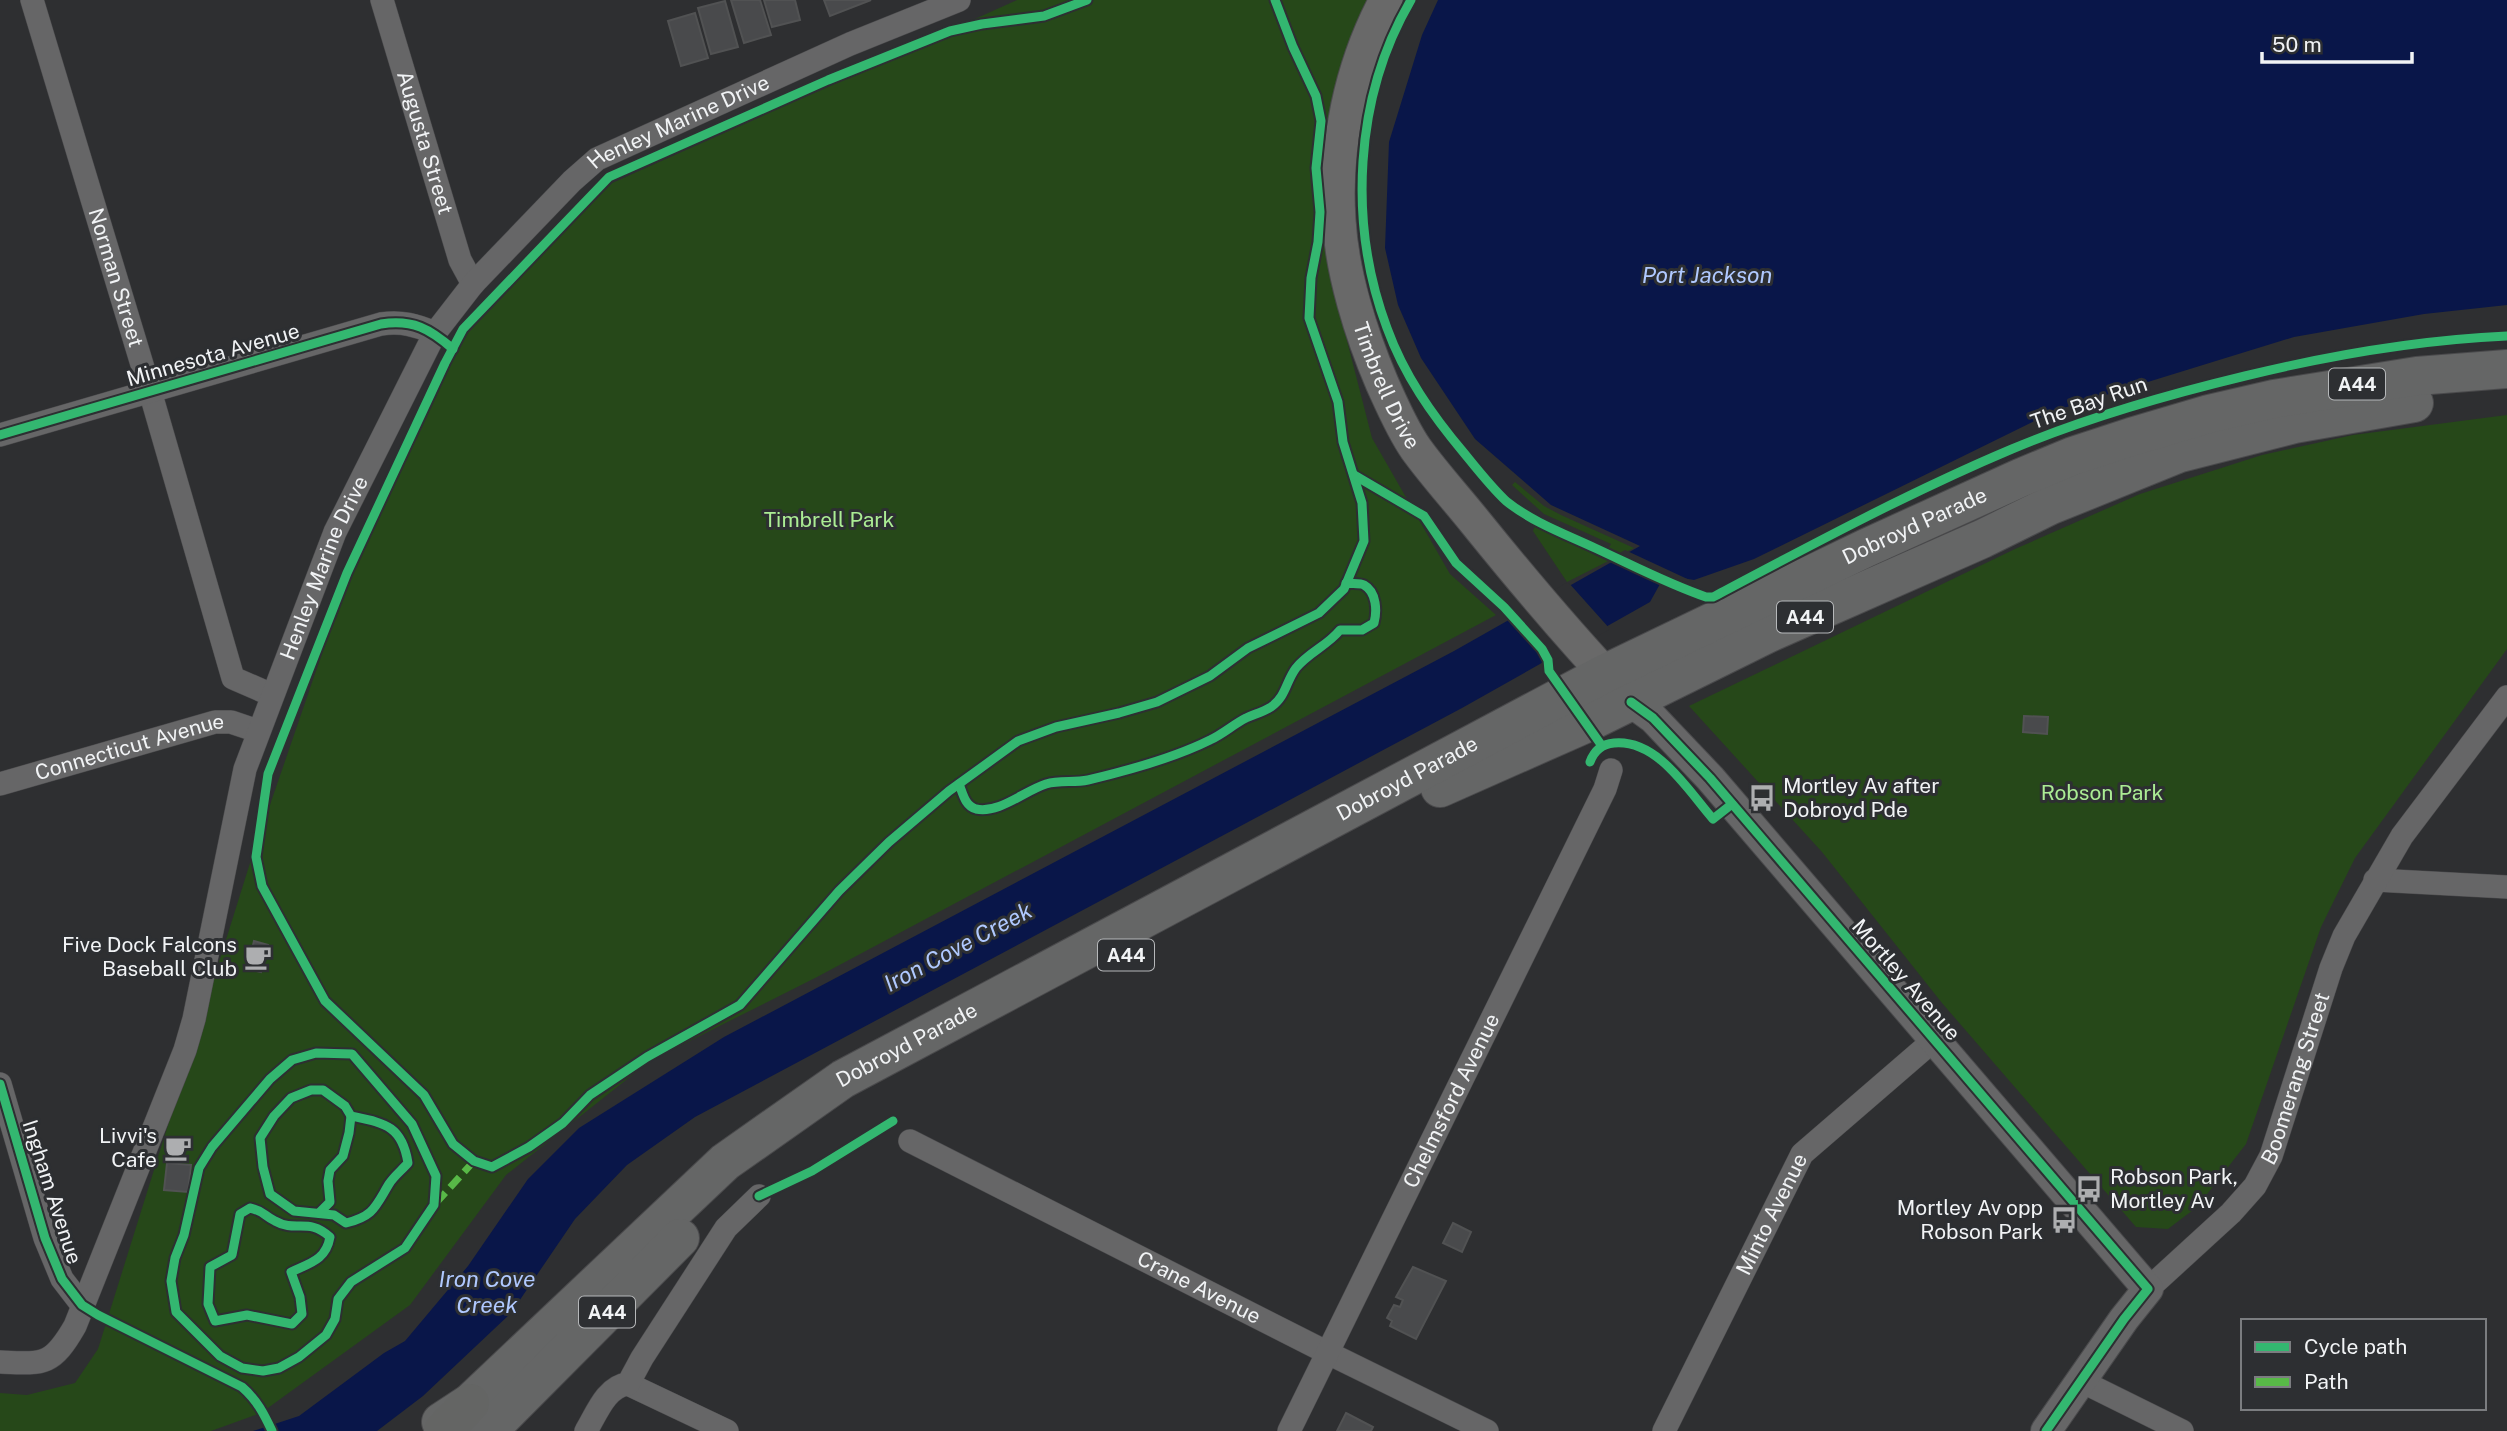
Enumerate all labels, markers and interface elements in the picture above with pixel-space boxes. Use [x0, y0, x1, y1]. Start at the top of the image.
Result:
scale bar [2262, 21, 2412, 65]
text: 50 m [2272, 32, 2322, 57]
street label: Augusta Street [392, 68, 459, 217]
street label: Henley Marine Drive [582, 69, 773, 174]
street label: Norman Street [83, 205, 149, 350]
water label: Port Jackson [1642, 261, 1772, 288]
street label: Minnesota Avenue [123, 318, 302, 391]
street label: Timbrell Drive [1348, 319, 1426, 454]
road number: A44 [2329, 368, 2385, 400]
street label: The Bay Run [2027, 371, 2150, 434]
street label: Henley Marine Drive [275, 472, 373, 663]
street label: Dobroyd Parade [1838, 482, 1991, 570]
park label: Timbrell Park [764, 507, 895, 532]
road number: A44 [1777, 602, 1833, 632]
street label: Connecticut Avenue [32, 709, 224, 785]
street label: Dobroyd Parade [1332, 731, 1482, 826]
place label: Mortley Av after Dobroyd Pde [1783, 773, 1939, 822]
park label: Robson Park [2041, 780, 2164, 805]
bus stop icon: Mortley Av after Dobroyd Pde [1747, 783, 1777, 813]
water label: Iron Cove Creek [879, 896, 1037, 997]
street label: Mortley Avenue [1847, 914, 1966, 1045]
place label: Five Dock Falcons Baseball Club [62, 932, 237, 981]
road number: A44 [1098, 939, 1154, 970]
cafe icon: Five Dock Falcons Baseball Club [243, 942, 273, 972]
street label: Boomerang Street [2256, 989, 2334, 1169]
street label: Dobroyd Parade [832, 997, 981, 1092]
street label: Chelmsford Avenue [1398, 1009, 1505, 1192]
street label: Ingham Avenue [17, 1117, 88, 1267]
place label: Livvi's Cafe [99, 1123, 157, 1172]
cafe icon: Livvi's Cafe [163, 1133, 193, 1163]
street label: Minto Avenue [1731, 1149, 1812, 1279]
place label: Robson Park, Mortley Av [2110, 1164, 2238, 1213]
bus stop icon: Robson Park, Mortley Av [2074, 1174, 2104, 1204]
place label: Mortley Av opp Robson Park [1897, 1195, 2043, 1244]
bus stop icon: Mortley Av opp Robson Park [2049, 1205, 2079, 1235]
street label: Crane Avenue [1133, 1245, 1265, 1329]
water label: Iron Cove Creek [439, 1265, 535, 1318]
road number: A44 [579, 1296, 635, 1328]
legend [2241, 1319, 2486, 1410]
text: Cycle path [2304, 1334, 2407, 1359]
text: Path [2304, 1369, 2349, 1394]

